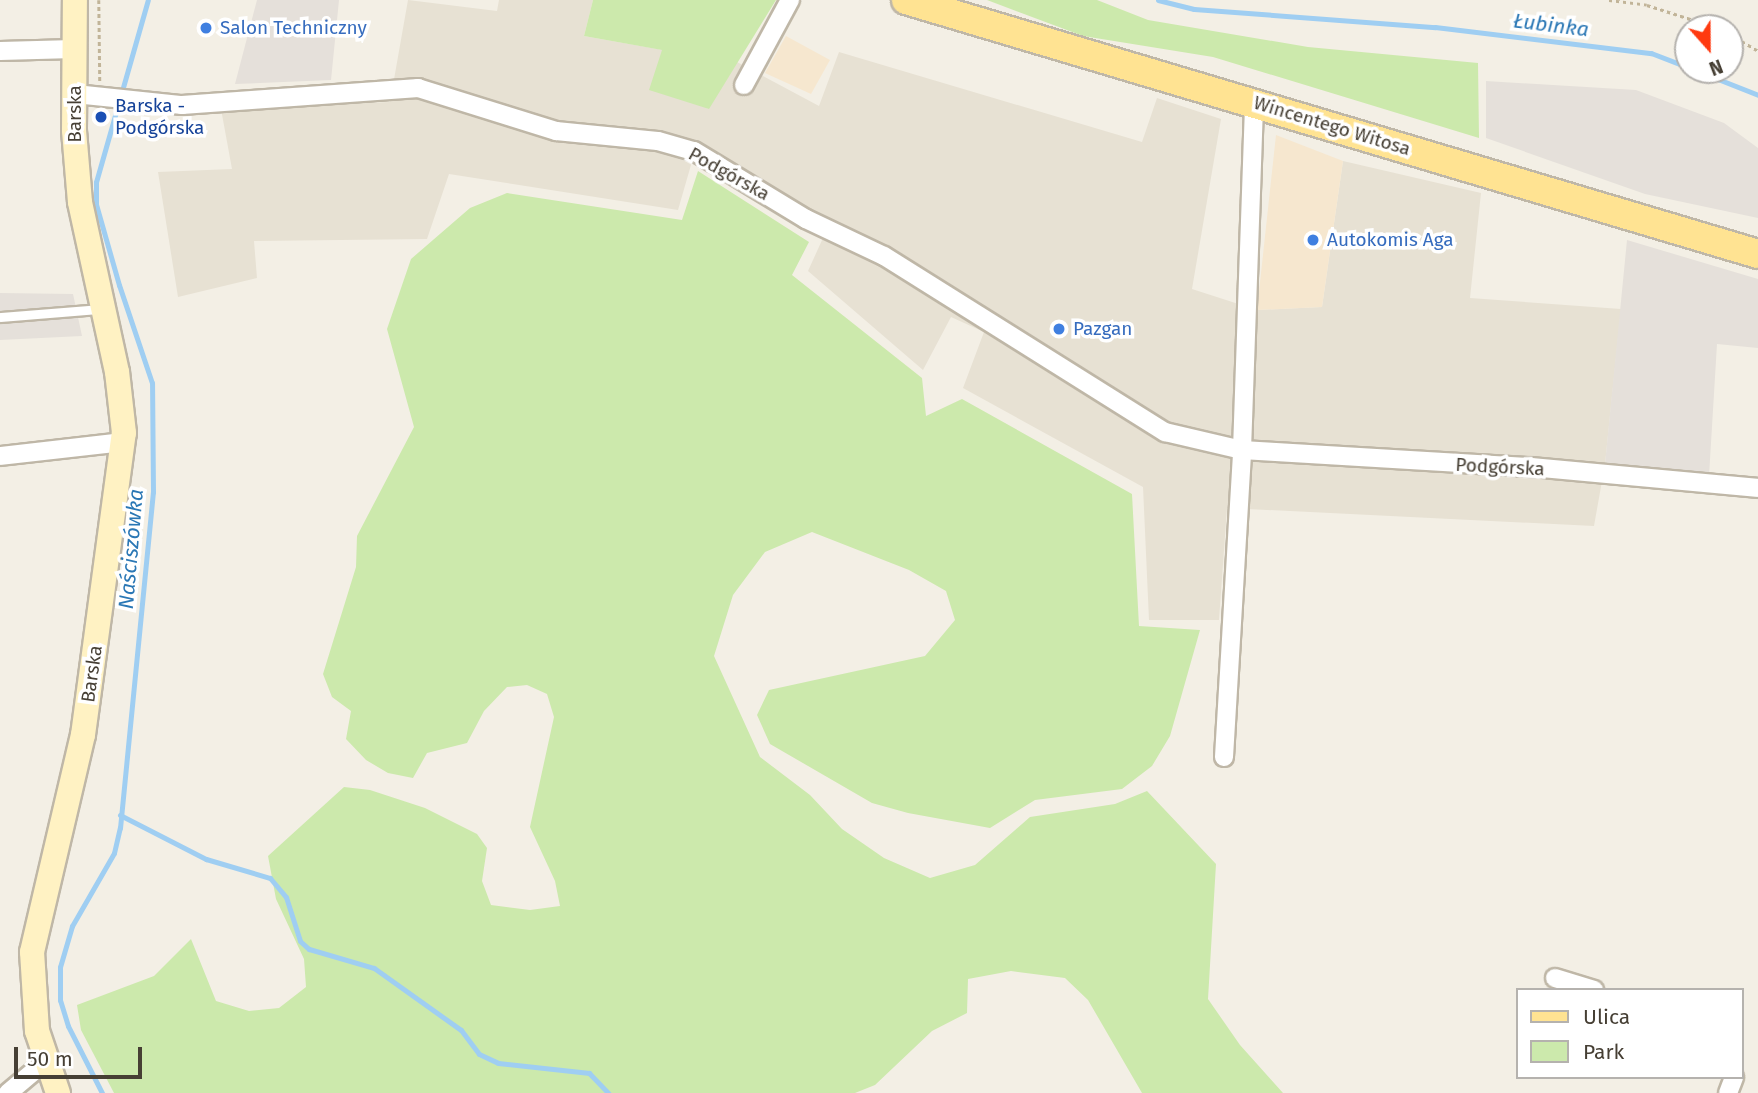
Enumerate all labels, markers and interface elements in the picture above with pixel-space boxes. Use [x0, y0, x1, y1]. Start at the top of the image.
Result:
water label: Łubinka [1512, 8, 1590, 42]
north arrow [1674, 14, 1744, 84]
place label: Salon Techniczny [220, 17, 367, 39]
marker: Salon Techniczny [198, 20, 214, 36]
text: N [1706, 54, 1726, 80]
street label: Barska [64, 85, 86, 143]
street label: Wincentego Witosa [1251, 91, 1413, 161]
place label: Barska - Podgórska [115, 95, 204, 139]
marker: Barska - Podgórska [93, 109, 109, 125]
street label: Podgórska [684, 142, 774, 206]
place label: Autokomis Aga [1327, 229, 1454, 251]
marker: Autokomis Aga [1305, 232, 1321, 248]
place label: Pazgan [1073, 318, 1132, 340]
marker: Pazgan [1051, 321, 1067, 337]
street label: Podgórska [1455, 453, 1545, 481]
water label: Naściszówka [113, 488, 149, 610]
street label: Barska [77, 644, 107, 704]
legend [1516, 988, 1744, 1079]
text: Ulica [1583, 1004, 1630, 1030]
scale bar [18, 1034, 145, 1078]
text: Park [1583, 1039, 1624, 1065]
text: 50 m [27, 1046, 73, 1072]

